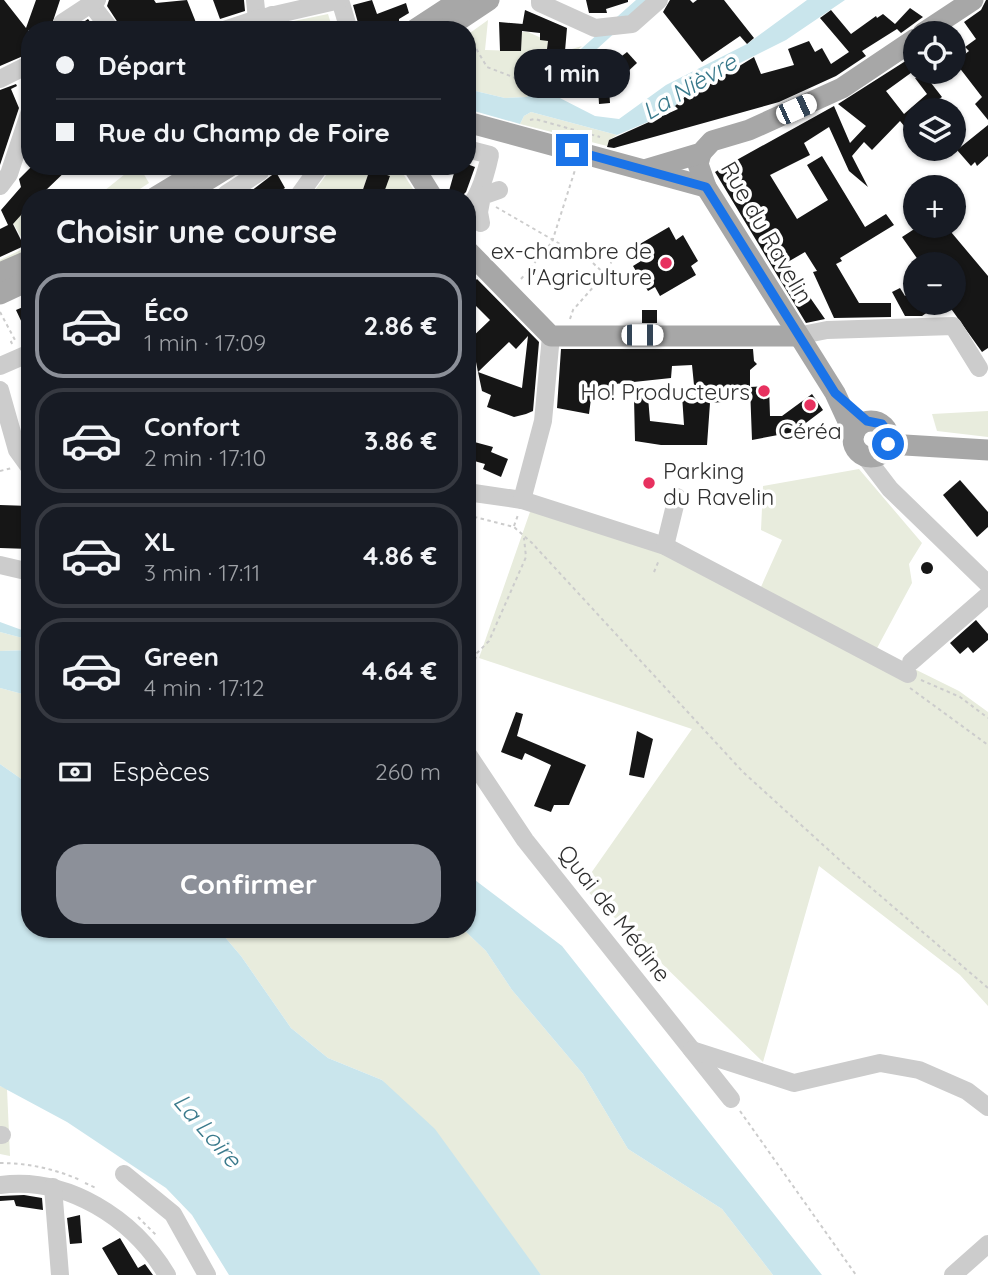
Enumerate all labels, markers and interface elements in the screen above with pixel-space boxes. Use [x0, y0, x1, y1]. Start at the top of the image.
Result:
map controls [903, 21, 966, 315]
button: locate [903, 21, 966, 84]
water label: La Nièvre [636, 45, 743, 126]
callout: 1 min [514, 48, 630, 97]
text: Départ [98, 49, 187, 82]
text: 1 min [544, 59, 600, 88]
car [773, 91, 820, 127]
button: layers [903, 98, 966, 161]
text: Rue du Champ de Foire [98, 116, 390, 149]
route end [556, 134, 588, 166]
street label: Rue du Ravelin [715, 156, 819, 308]
button: + [903, 175, 966, 238]
text: Choisir une course [56, 211, 337, 251]
place label: ex-chambre de l'Agriculture [491, 236, 652, 291]
button: − [903, 252, 966, 315]
marker: ex-chambre de l'Agriculture [658, 255, 674, 271]
icon: car [60, 294, 123, 357]
text: Éco [144, 295, 189, 328]
text: 2.86 € [364, 309, 437, 342]
car [622, 325, 664, 346]
text: 1 min · 17:09 [144, 328, 266, 357]
place label: Ho! Producteurs [580, 377, 750, 406]
marker: Ho! Producteurs [756, 383, 772, 399]
marker: Céréa [802, 397, 818, 413]
icon: car [60, 409, 123, 472]
text: Confort [144, 410, 241, 443]
place label: Céréa [778, 416, 842, 445]
text: 3.86 € [364, 424, 437, 457]
route start [872, 428, 904, 460]
text: 2 min · 17:10 [144, 443, 266, 472]
place label: Parking du Ravelin [663, 456, 774, 511]
marker: Parking du Ravelin [641, 475, 657, 491]
icon: car [60, 524, 123, 587]
text: XL [144, 525, 176, 558]
text: 4.86 € [363, 539, 437, 572]
text: 3 min · 17:11 [144, 558, 260, 587]
icon: car [60, 639, 123, 702]
text: Green [144, 640, 219, 673]
text: 4.64 € [362, 654, 437, 687]
text: 4 min · 17:12 [144, 673, 265, 702]
icon: cash [56, 753, 94, 791]
text: Espèces [112, 755, 210, 788]
text: 260 m [375, 757, 441, 786]
street label: Quai de Médine [552, 838, 678, 988]
button: Confirmer [56, 844, 441, 924]
water label: La Loire [168, 1087, 249, 1174]

